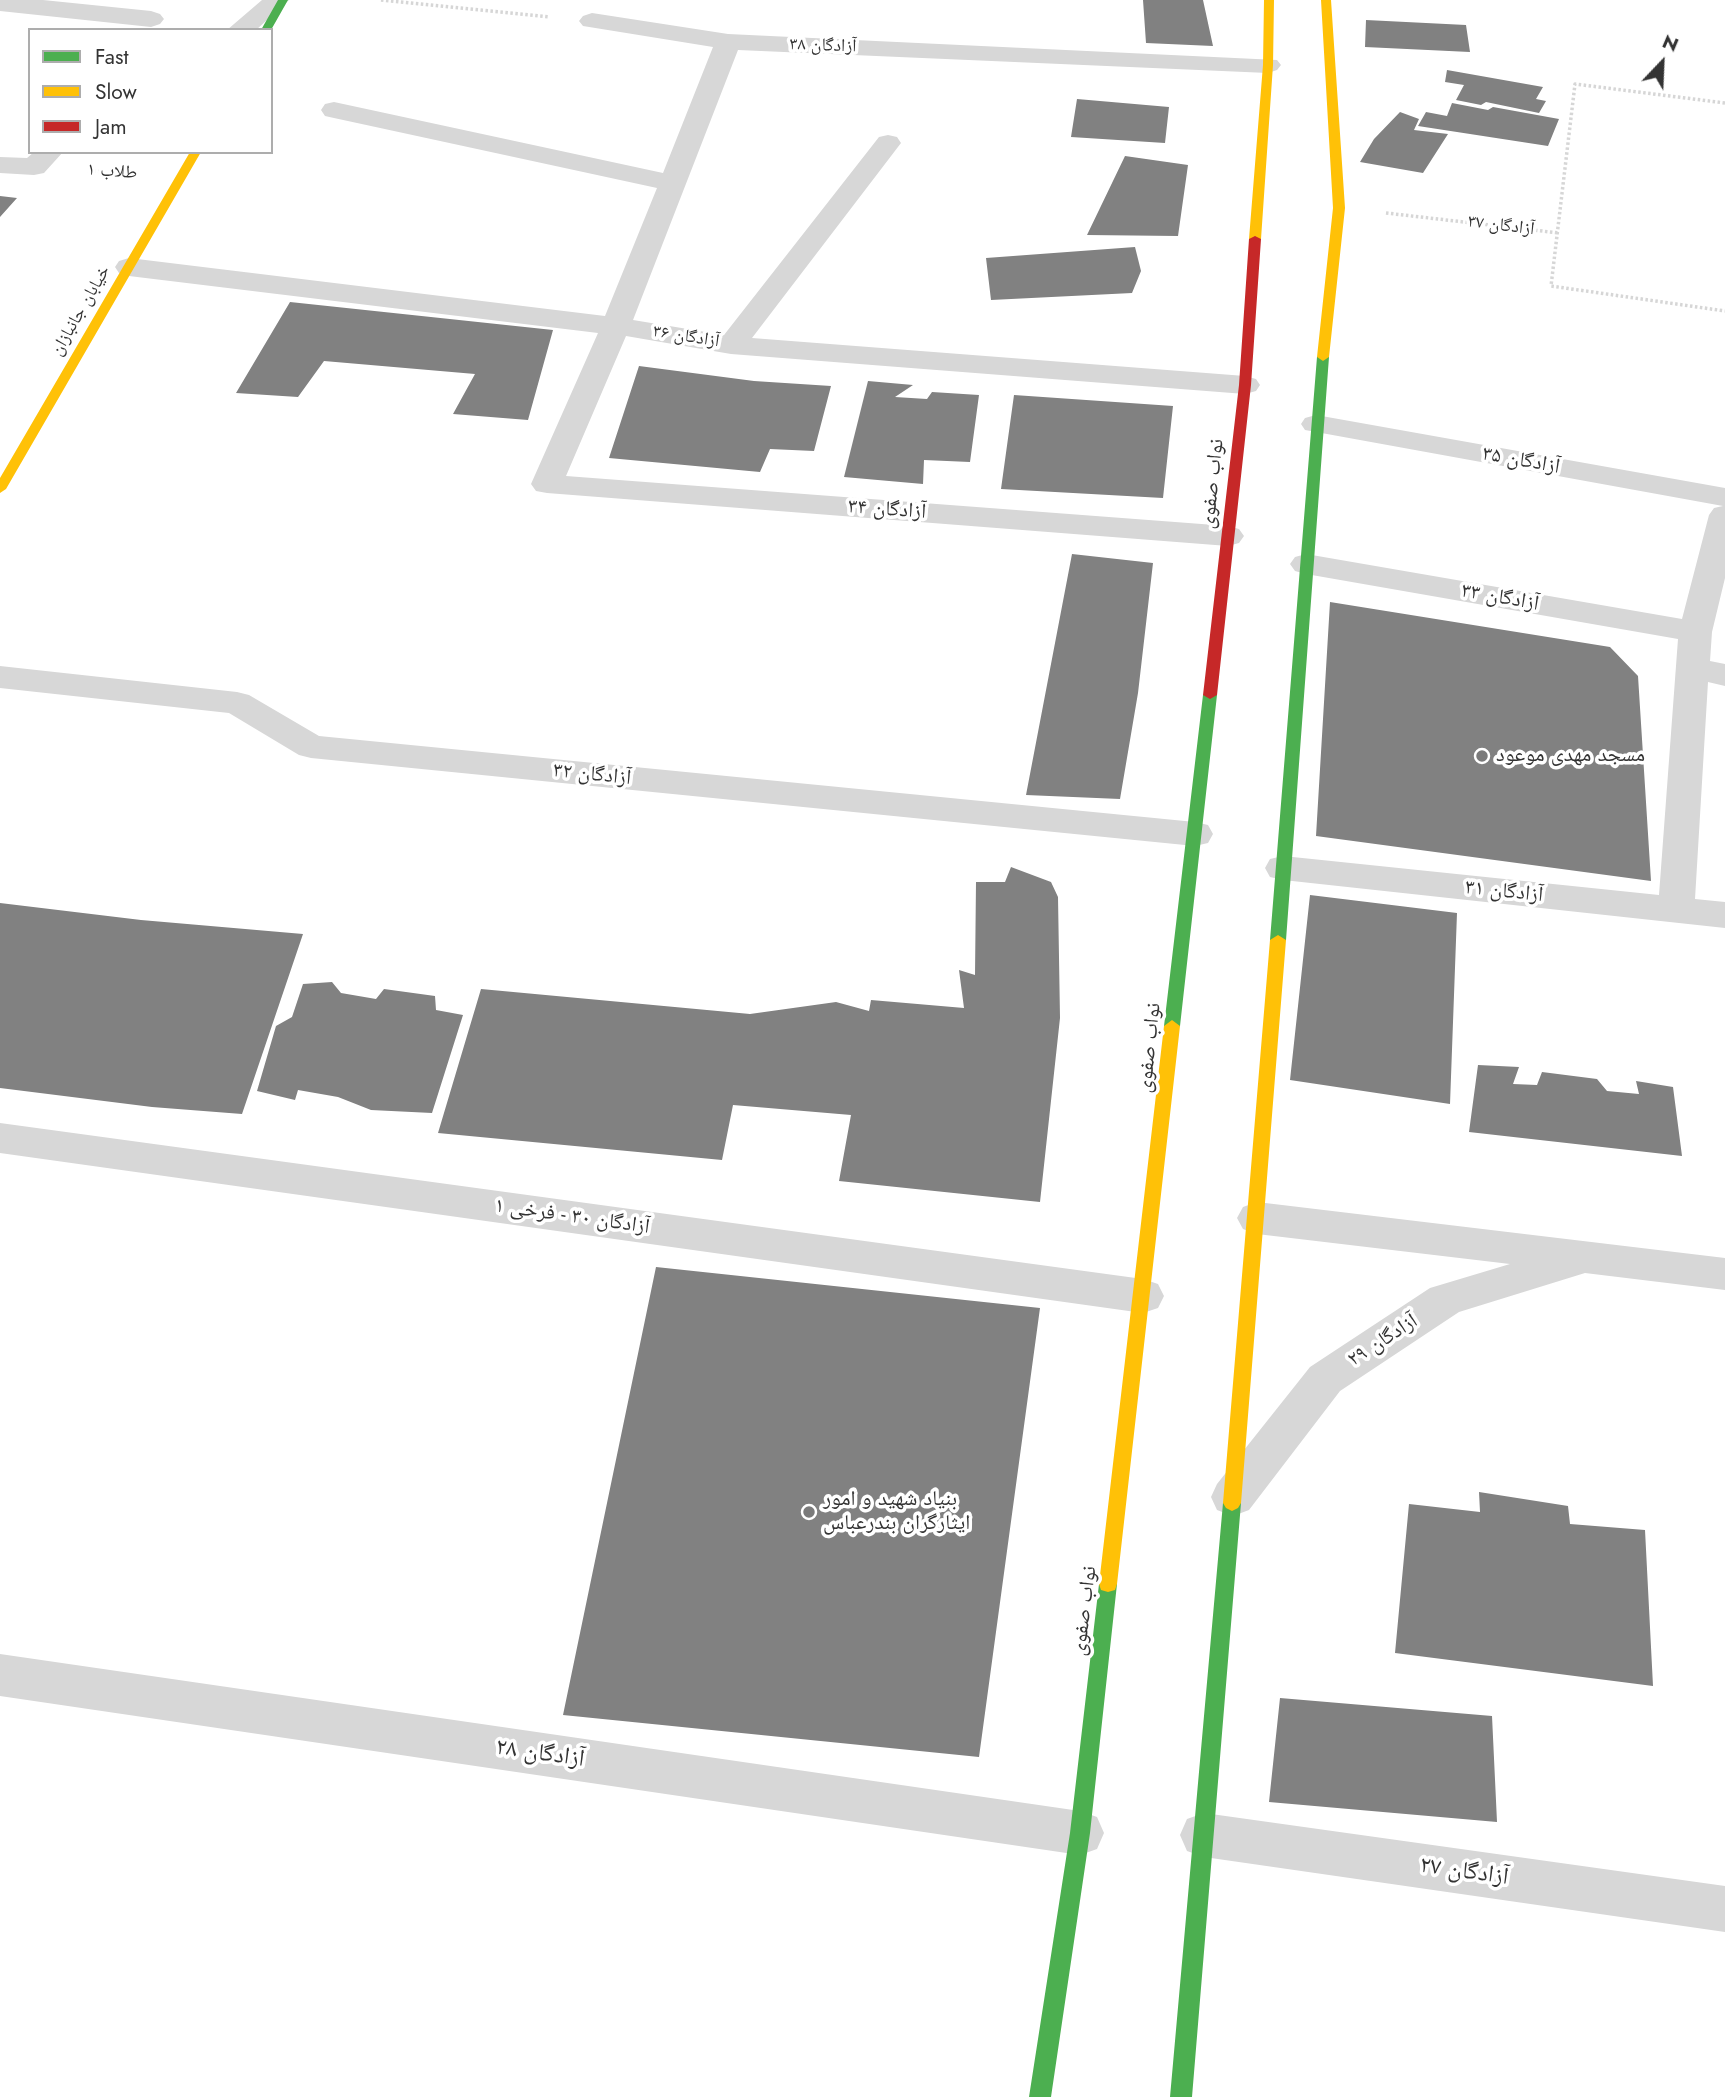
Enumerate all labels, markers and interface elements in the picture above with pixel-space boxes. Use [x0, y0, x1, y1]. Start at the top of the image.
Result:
legend [28, 28, 273, 154]
north arrow [1627, 28, 1697, 98]
text: N [1658, 28, 1683, 59]
street label: آزادگان ۳۸ [789, 34, 857, 58]
text: Fast [95, 42, 128, 72]
text: Slow [95, 77, 137, 107]
text: Jam [95, 112, 127, 142]
street label: طلاب ۱ [86, 159, 138, 185]
street label: آزادگان ۳۷ [1466, 211, 1536, 241]
street label: خیابان جانبازان [47, 262, 115, 360]
street label: آزادگان ۳۶ [651, 321, 721, 353]
street label: نواب صفوی [1196, 438, 1230, 530]
street label: آزادگان ۳۵ [1480, 442, 1562, 480]
street label: آزادگان ۳۴ [847, 495, 927, 525]
street label: آزادگان ۳۳ [1459, 579, 1541, 617]
place label: مسجد مهدی موعود [1496, 743, 1645, 769]
marker: مسجد مهدی موعود [1474, 748, 1490, 764]
street label: آزادگان ۳۲ [552, 758, 632, 792]
street label: آزادگان ۳۱ [1464, 875, 1544, 909]
street label: نواب صفوی [1133, 1002, 1167, 1094]
street label: آزادگان ۳۰ - فرخی ۱ [493, 1194, 651, 1240]
street label: آزادگان ۲۹ [1343, 1309, 1423, 1373]
place label: بنیاد شهید و امور ایثارگران بندرعباس [823, 1487, 970, 1537]
marker: بنیاد شهید و امور ایثارگران بندرعباس [801, 1504, 817, 1520]
street label: نواب صفوی [1067, 1565, 1103, 1657]
street label: آزادگان ۲۸ [494, 1734, 586, 1774]
street label: آزادگان ۲۷ [1418, 1852, 1510, 1892]

